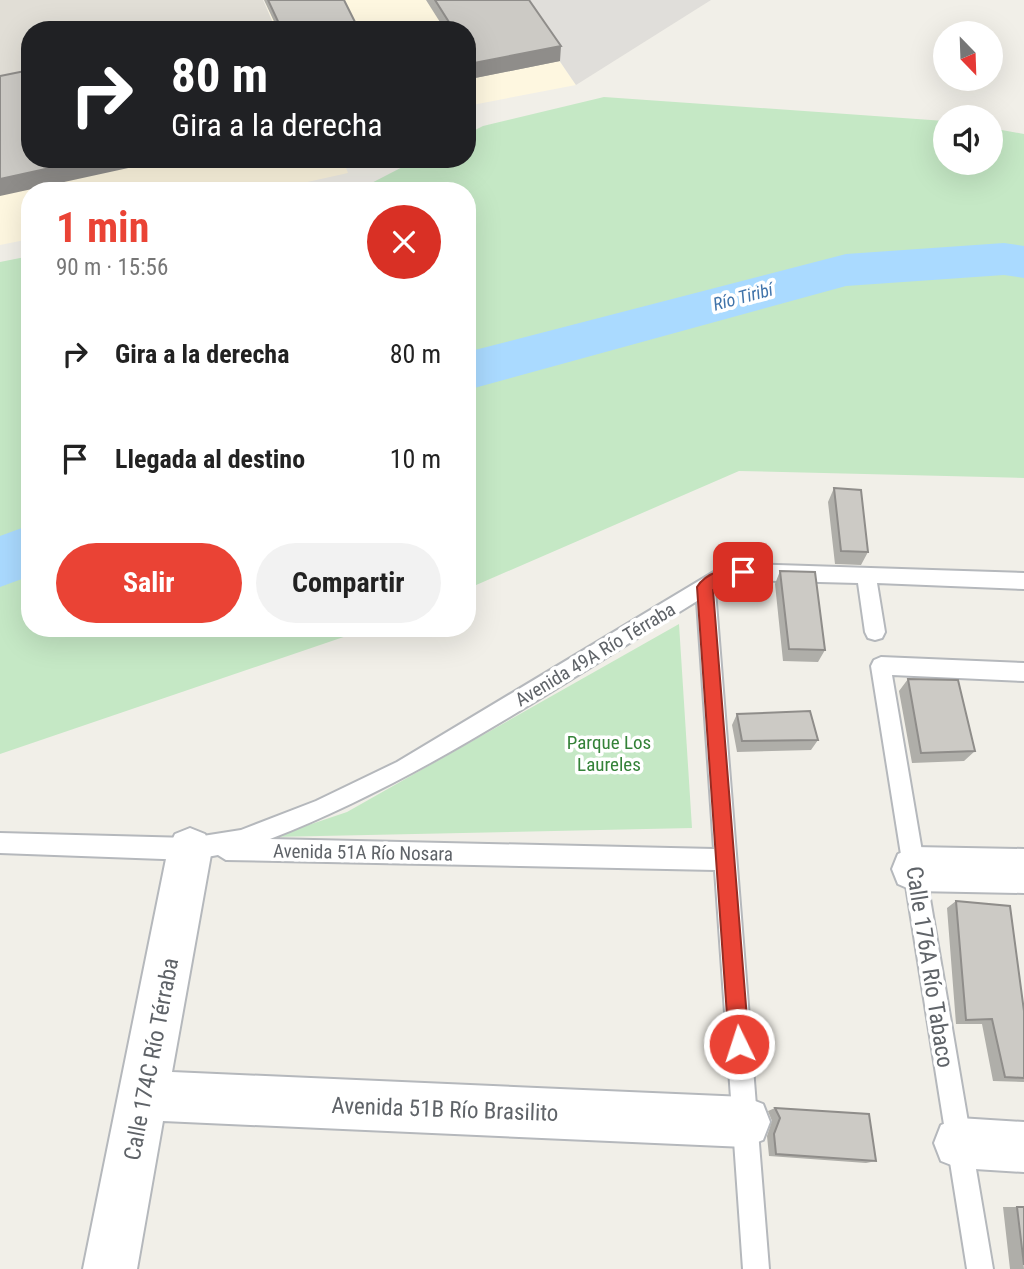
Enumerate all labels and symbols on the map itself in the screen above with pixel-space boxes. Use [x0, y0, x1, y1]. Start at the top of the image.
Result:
north arrow [933, 21, 1003, 91]
water label: Río Tiribí [711, 278, 778, 315]
pin [713, 542, 773, 602]
street label: Avenida 49A Río Térraba [511, 598, 679, 711]
park label: Parque Los Laureles [567, 731, 651, 776]
street label: Avenida 51A Río Nosara [273, 839, 453, 866]
street label: Calle 176A Río Tabaco [900, 864, 959, 1070]
street label: Calle 174C Río Térraba [119, 956, 184, 1163]
position arrow [702, 1007, 776, 1081]
street label: Avenida 51B Río Brasilito [331, 1092, 559, 1127]

